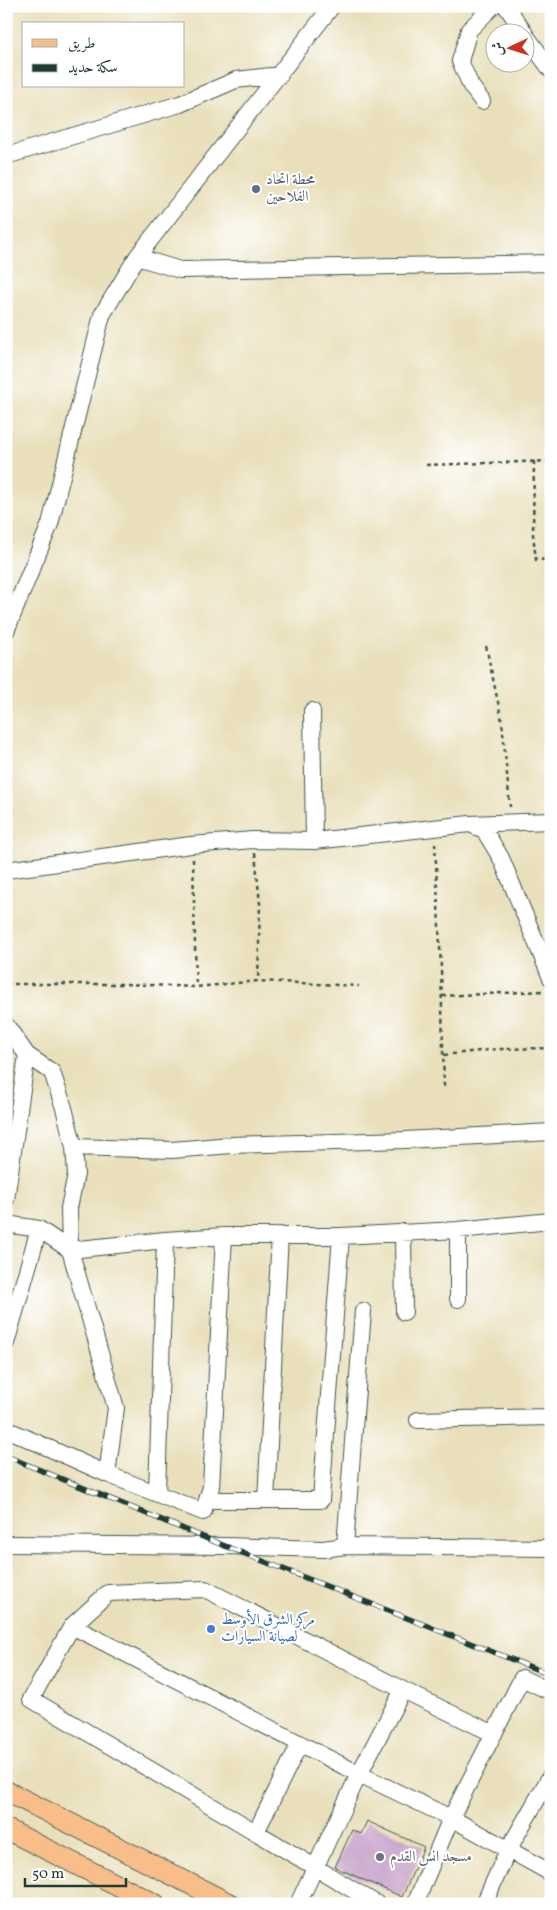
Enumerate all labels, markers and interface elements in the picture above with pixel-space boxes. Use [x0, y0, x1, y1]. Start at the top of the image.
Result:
legend [22, 22, 185, 88]
north arrow [484, 22, 534, 72]
text: طريق [68, 34, 95, 55]
text: ش [489, 41, 508, 56]
text: سكة حديد [68, 58, 117, 79]
place label: محطة اتحاد الفلاحين [266, 170, 315, 208]
marker: محطة اتحاد الفلاحين [250, 183, 262, 195]
place label: مركز الشرق الأوسط لصيانة السيارات [221, 1608, 315, 1648]
marker: مركز الشرق الأوسط لصيانة السيارات [205, 1623, 217, 1635]
place label: مسجد انس القدم [390, 1847, 472, 1869]
marker: مسجد انس القدم [374, 1851, 386, 1863]
scale bar [25, 1855, 126, 1887]
text: 50 m [32, 1864, 64, 1885]

